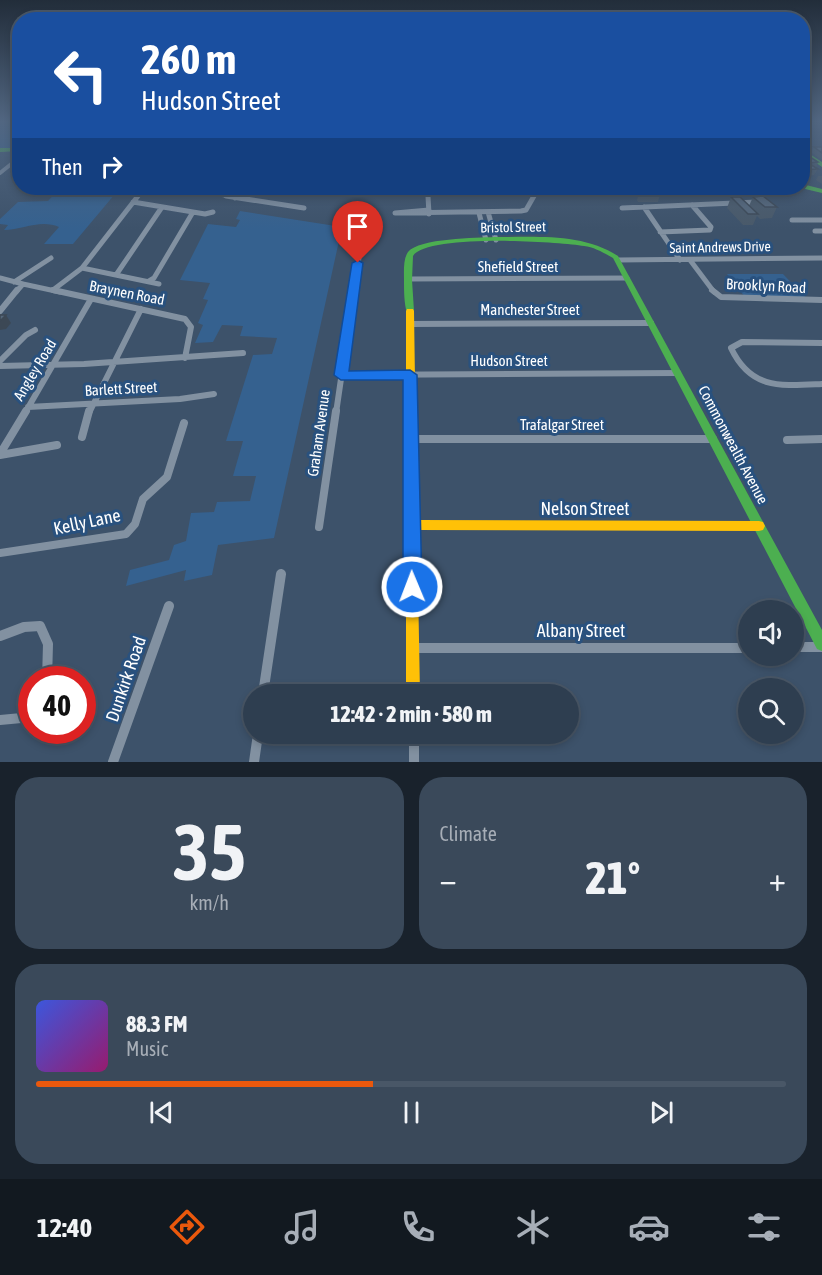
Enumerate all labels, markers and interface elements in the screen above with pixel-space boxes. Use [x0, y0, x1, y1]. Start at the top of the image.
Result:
text: 260 m [141, 35, 236, 83]
icon: left [42, 36, 120, 114]
text: Hudson Street [141, 85, 281, 116]
icon: right [95, 150, 128, 183]
text: Then [42, 154, 83, 180]
pin [332, 201, 383, 263]
icon: arrive [341, 210, 374, 243]
street label: Bristol Street [480, 218, 546, 236]
street label: Saint Andrews Drive [669, 238, 771, 256]
street label: Shefield Street [478, 258, 558, 275]
street label: Brooklyn Road [726, 275, 807, 296]
street label: Braynen Road [88, 277, 166, 308]
street label: Manchester Street [480, 301, 580, 318]
street label: Angley Road [10, 336, 59, 403]
street label: Hudson Street [470, 352, 548, 369]
street label: Barlett Street [84, 378, 158, 399]
street label: Commonwealth Avenue [695, 383, 772, 507]
street label: Graham Avenue [304, 388, 333, 478]
street label: Trafalgar Street [520, 416, 604, 433]
street label: Nelson Street [540, 498, 630, 519]
street label: Kelly Lane [51, 504, 122, 539]
position arrow [380, 555, 444, 619]
map controls [738, 600, 804, 744]
button: sound [738, 600, 804, 666]
street label: Albany Street [537, 620, 625, 641]
street label: Dunkirk Road [101, 633, 150, 724]
speed limit sign: 40 [18, 666, 96, 744]
button: search [738, 678, 804, 744]
text: 12:42 · 2 min · 580 m [330, 701, 492, 727]
text: 35 [173, 807, 246, 897]
text: Climate [440, 822, 497, 845]
text: 21° [585, 852, 640, 904]
text: − [440, 860, 457, 898]
text: + [769, 860, 786, 898]
text: km/h [189, 891, 229, 914]
text: 88.3 FM [126, 1011, 188, 1037]
text: Music [126, 1037, 168, 1060]
icon: previous [145, 1096, 178, 1129]
icon: pause [395, 1096, 428, 1129]
icon: next [645, 1096, 678, 1129]
icon: directions [166, 1206, 208, 1248]
icon: music [281, 1206, 323, 1248]
icon: phone [397, 1206, 439, 1248]
icon: climate [512, 1206, 554, 1248]
icon: car [628, 1206, 670, 1248]
icon: filters [743, 1206, 785, 1248]
text: 12:40 [37, 1212, 92, 1243]

